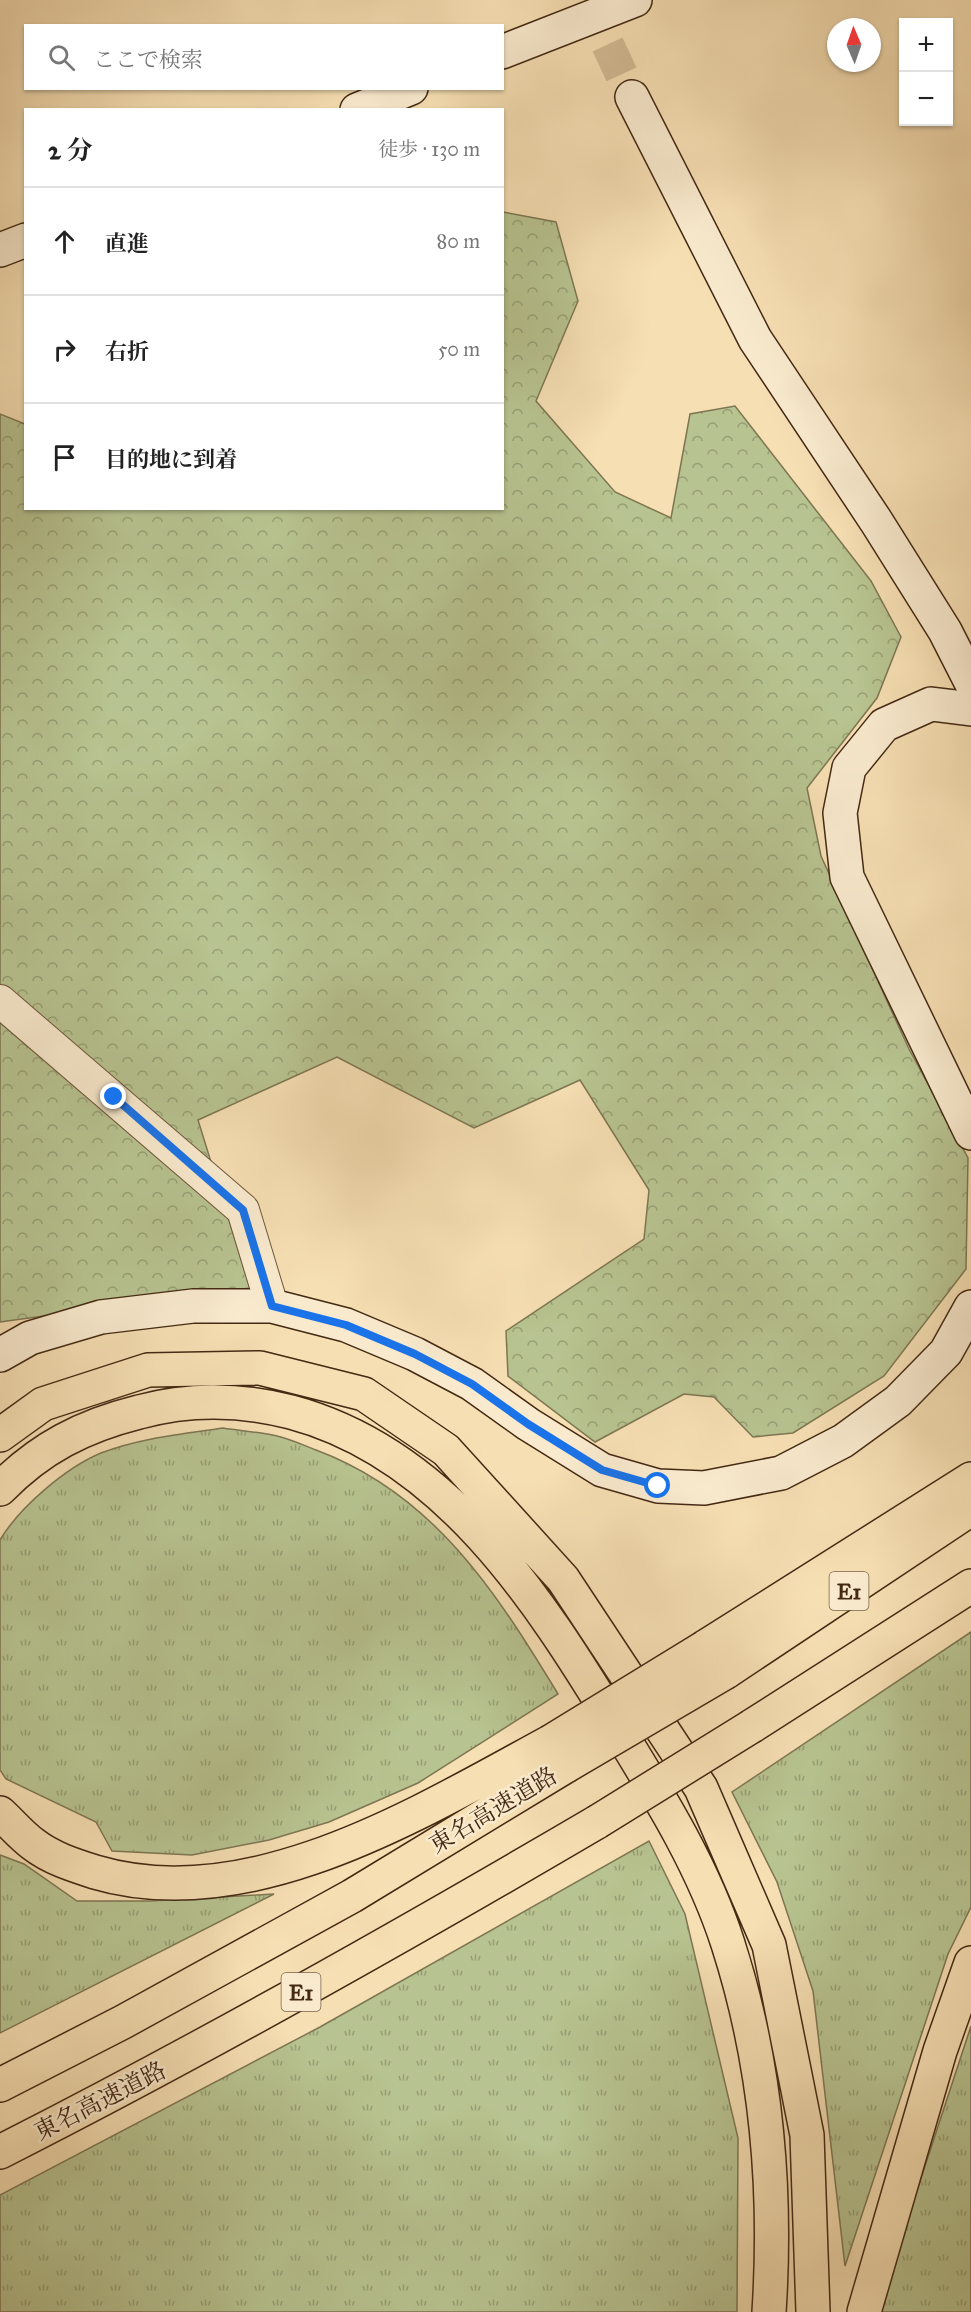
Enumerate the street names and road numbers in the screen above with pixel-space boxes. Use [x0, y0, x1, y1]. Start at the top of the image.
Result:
road number: E1 [830, 1572, 868, 1610]
street label: 東名高速道路 [424, 1760, 562, 1860]
road number: E1 [282, 1973, 320, 2011]
street label: 東名高速道路 [29, 2055, 171, 2147]

